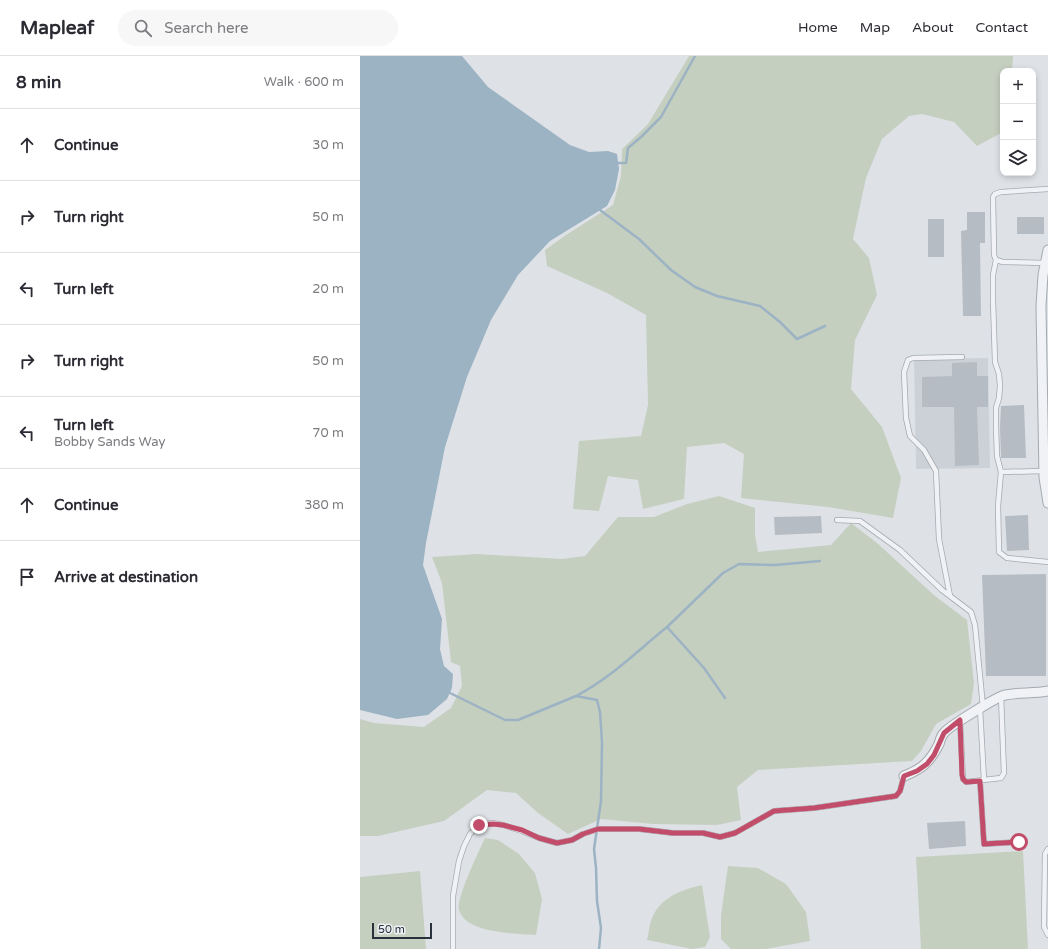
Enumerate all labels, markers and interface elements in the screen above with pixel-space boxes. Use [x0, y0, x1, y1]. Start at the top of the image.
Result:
search box [118, 10, 398, 46]
text: Mapleaf [20, 17, 94, 39]
icon: search [132, 17, 154, 39]
text: Search here [164, 19, 249, 37]
text: Home [798, 19, 838, 36]
text: Map [860, 19, 890, 36]
text: About [912, 19, 954, 36]
text: Contact [976, 19, 1028, 36]
map controls [1000, 68, 1036, 176]
button: + [1000, 68, 1036, 104]
text: 8 min [16, 72, 61, 93]
text: Walk · 600 m [264, 74, 344, 90]
button: − [1000, 104, 1036, 140]
icon: ahead [16, 134, 38, 156]
text: Continue [54, 136, 118, 154]
text: 30 m [312, 137, 344, 153]
button: layers [1000, 140, 1036, 176]
icon: right [16, 206, 38, 228]
text: Turn right [54, 208, 124, 226]
text: 50 m [312, 209, 344, 225]
icon: left [16, 278, 38, 300]
text: Turn left [54, 280, 114, 298]
text: 20 m [312, 281, 344, 297]
icon: right [16, 350, 38, 372]
text: Turn right [54, 352, 124, 370]
text: 50 m [312, 353, 344, 369]
text: Turn left [54, 416, 114, 434]
icon: left [16, 422, 38, 444]
text: 70 m [312, 425, 344, 441]
text: Bobby Sands Way [54, 434, 165, 450]
icon: ahead [16, 494, 38, 516]
text: Continue [54, 496, 118, 514]
text: 380 m [304, 497, 344, 513]
icon: arrive [16, 566, 38, 588]
text: Arrive at destination [54, 568, 198, 586]
route end [470, 816, 488, 834]
route start [1010, 833, 1028, 851]
scale bar [372, 921, 432, 940]
text: 50 m [378, 923, 405, 936]

